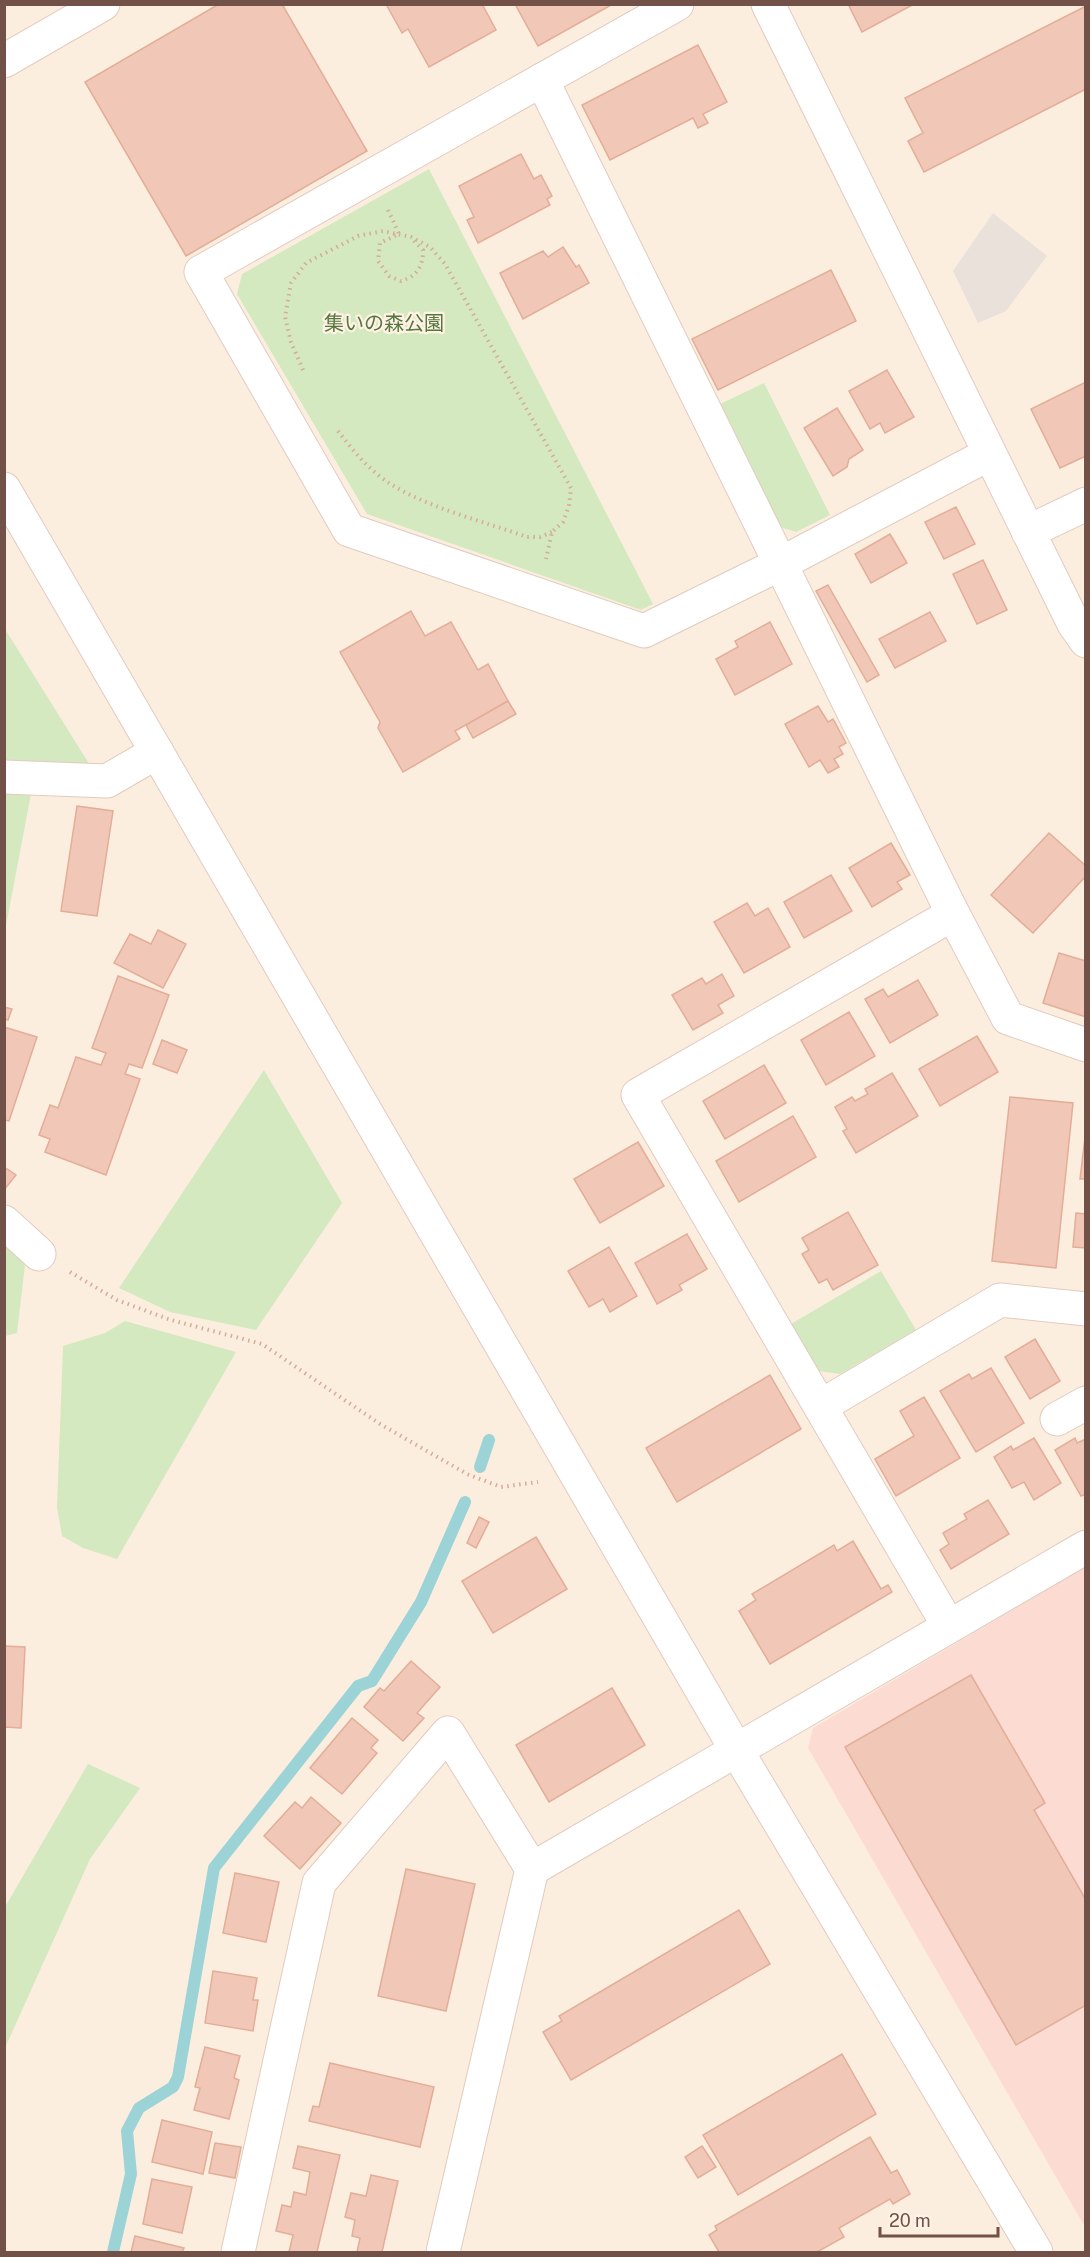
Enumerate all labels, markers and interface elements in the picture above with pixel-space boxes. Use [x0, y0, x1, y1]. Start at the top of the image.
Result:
park label: 集いの森公園 [324, 311, 444, 335]
scale bar [880, 2200, 998, 2238]
text: 20 m [889, 2210, 931, 2231]

